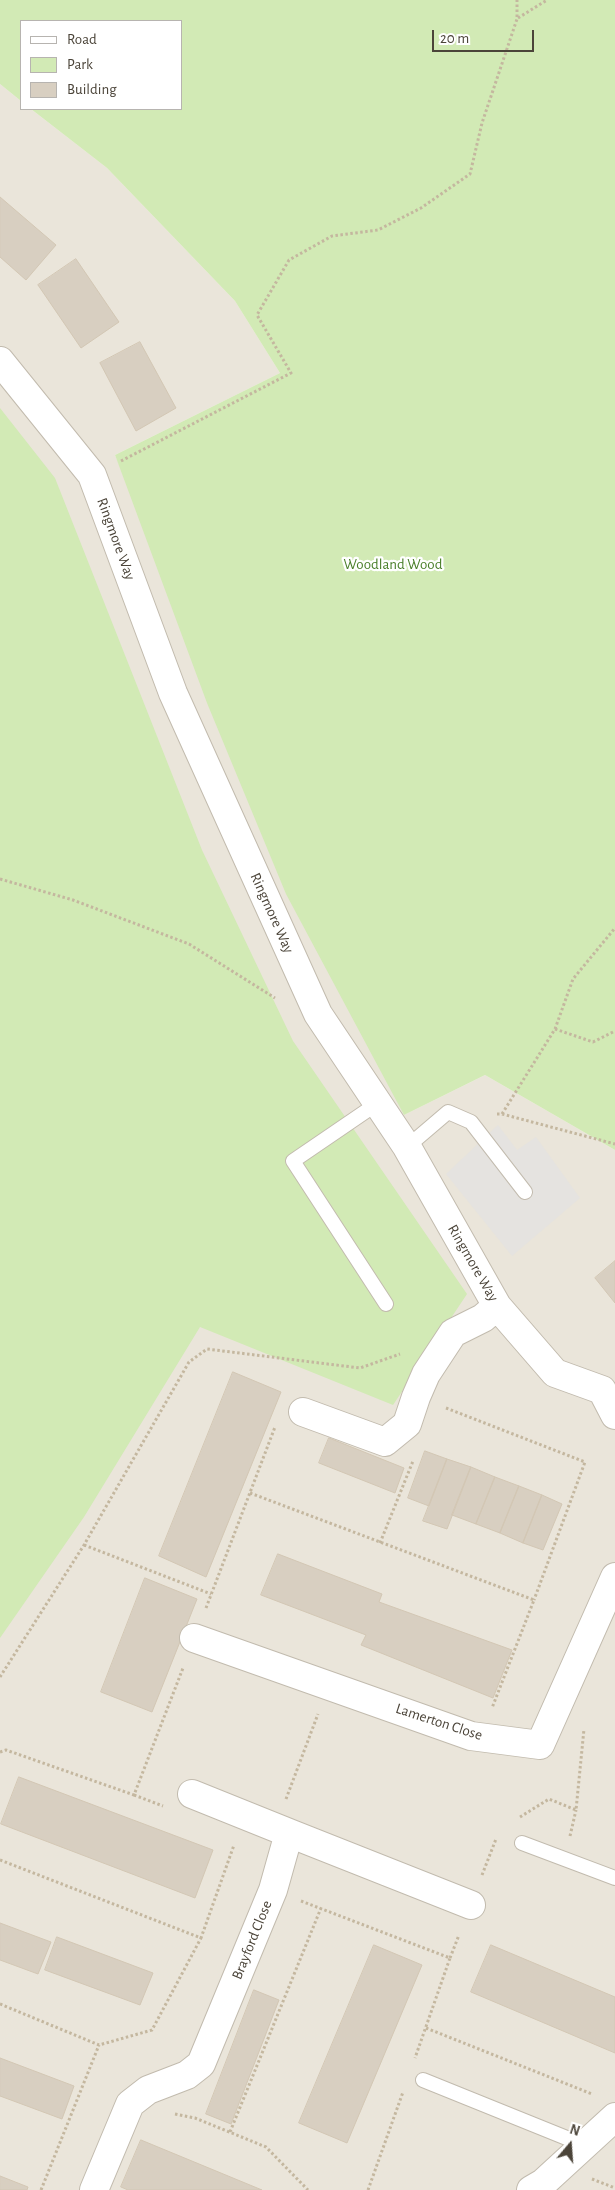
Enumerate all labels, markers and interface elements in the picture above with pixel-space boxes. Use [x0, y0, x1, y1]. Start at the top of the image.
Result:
legend [20, 20, 182, 110]
scale bar [435, 20, 538, 52]
text: 20 m [440, 31, 469, 46]
text: Road [67, 32, 97, 47]
text: Park [67, 57, 93, 72]
text: Building [67, 82, 117, 97]
street label: Ringmore Way [93, 495, 139, 583]
park label: Woodland Wood [344, 555, 442, 573]
street label: Ringmore Way [246, 870, 298, 956]
street label: Ringmore Way [444, 1221, 502, 1305]
street label: Lamerton Close [393, 1700, 485, 1744]
street label: Brayford Close [228, 1898, 276, 1982]
north arrow [545, 2120, 595, 2170]
text: N [568, 2123, 581, 2139]

